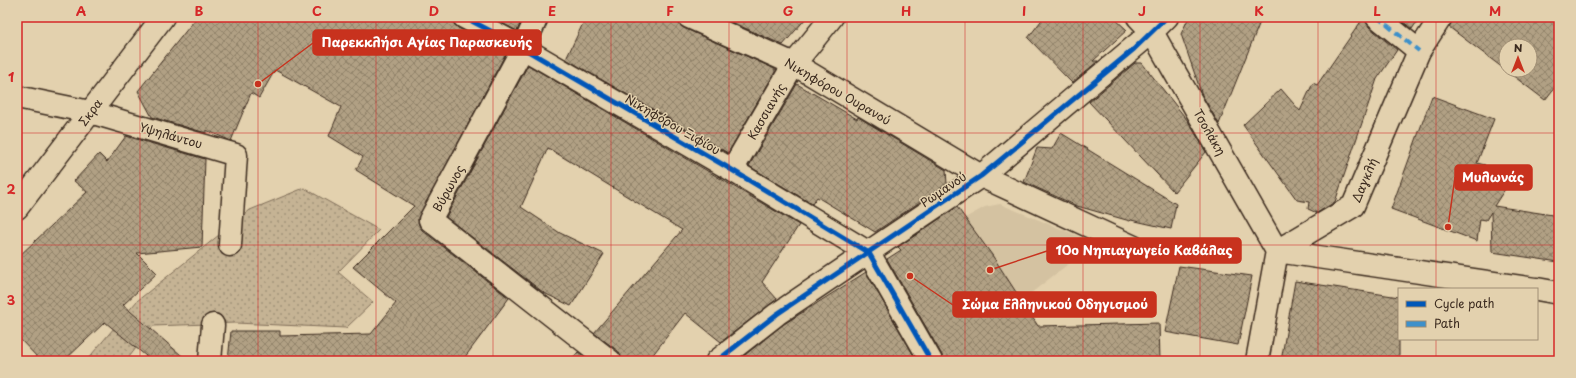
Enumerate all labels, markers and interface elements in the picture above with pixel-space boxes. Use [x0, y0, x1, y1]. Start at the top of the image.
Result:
text: A [76, 1, 86, 20]
text: B [195, 1, 204, 20]
text: C [312, 1, 322, 20]
text: D [429, 1, 439, 20]
text: E [548, 1, 556, 20]
text: F [666, 1, 674, 20]
text: G [783, 1, 793, 20]
text: H [901, 1, 911, 20]
text: I [1022, 1, 1026, 20]
text: J [1138, 1, 1146, 20]
text: K [1254, 1, 1264, 20]
text: L [1373, 1, 1381, 20]
text: M [1489, 1, 1501, 20]
callout: Παρεκκλήσι Αγίας Παρασκευής [313, 30, 541, 55]
text: Παρεκκλήσι Αγίας Παρασκευής [322, 32, 532, 51]
north arrow [1498, 38, 1538, 78]
text: N [1514, 39, 1523, 56]
street label: Νικηφόρου Ουρανού [782, 53, 895, 129]
text: 1 [8, 67, 14, 86]
street label: Κασσιανής [743, 79, 789, 143]
street label: Νικηφόρου Ξιφίου [622, 89, 724, 159]
street label: Σκρα [74, 94, 106, 129]
street label: Τσολάκη [1189, 105, 1231, 159]
street label: Υψηλάντου [137, 117, 205, 153]
street label: Δαγκλή [1347, 155, 1381, 205]
street label: Βύρωνος [428, 161, 468, 215]
callout: Μυλωνάς [1455, 165, 1532, 190]
street label: Ρωμανού [916, 167, 970, 211]
text: Μυλωνάς [1462, 167, 1524, 186]
text: 2 [6, 179, 16, 198]
callout: 10ο Νηπιαγωγείο Καβάλας [1047, 238, 1241, 263]
text: 10ο Νηπιαγωγείο Καβάλας [1055, 240, 1233, 259]
legend [1398, 288, 1538, 340]
text: 3 [7, 290, 16, 309]
callout: Σώμα Ελληνικού Οδηγισμού [953, 292, 1156, 317]
text: Σώμα Ελληνικού Οδηγισμού [962, 294, 1148, 313]
text: Cycle path [1434, 294, 1495, 312]
text: Path [1434, 314, 1460, 332]

